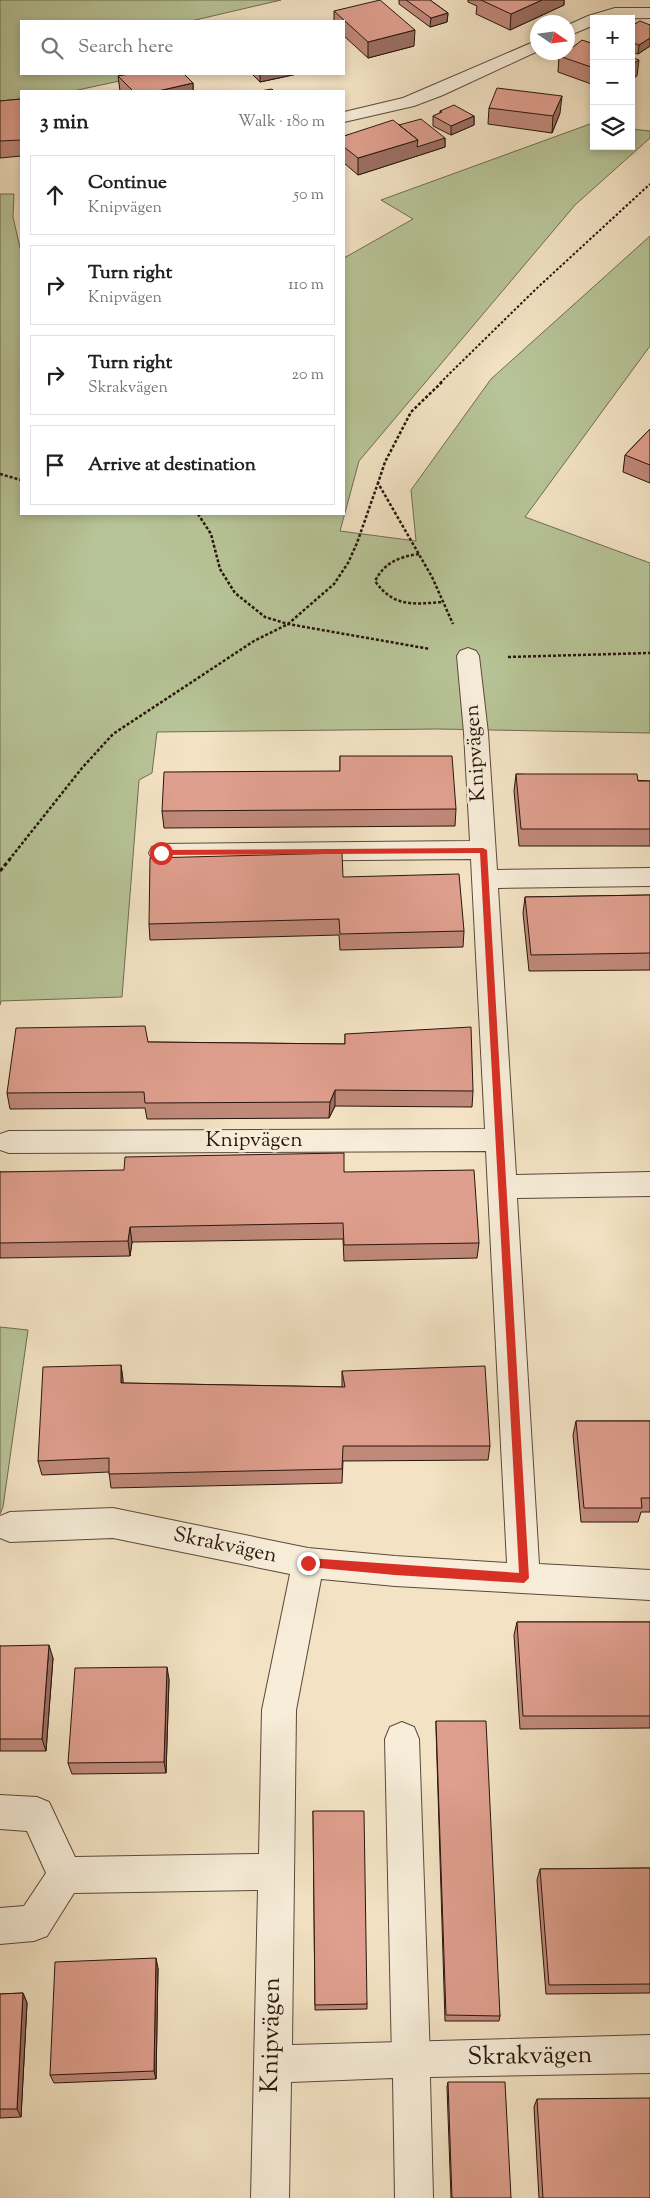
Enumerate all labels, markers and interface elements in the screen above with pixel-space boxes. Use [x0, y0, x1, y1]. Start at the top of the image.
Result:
north arrow [530, 15, 575, 60]
map controls [590, 15, 635, 150]
button: + [590, 15, 635, 60]
search box [20, 20, 345, 75]
icon: search [38, 34, 66, 62]
text: Search here [78, 34, 173, 61]
button: − [590, 60, 635, 105]
button: layers [590, 105, 635, 150]
text: 3 min [40, 108, 89, 138]
text: Walk · 180 m [238, 111, 325, 134]
text: Continue [88, 170, 167, 197]
icon: ahead [41, 181, 69, 209]
text: 50 m [293, 184, 324, 207]
text: Knipvägen [88, 197, 162, 220]
text: Turn right [88, 260, 172, 287]
icon: right [41, 271, 69, 299]
text: 110 m [288, 274, 324, 297]
text: Knipvägen [88, 287, 162, 310]
text: Turn right [88, 350, 172, 377]
icon: right [41, 361, 69, 389]
text: 20 m [291, 364, 324, 387]
text: Skrakvägen [88, 377, 168, 400]
icon: arrive [41, 451, 69, 479]
text: Arrive at destination [88, 452, 256, 479]
street label: Knipvägen [458, 703, 494, 803]
route start [150, 842, 173, 865]
street label: Knipvägen [205, 1126, 303, 1156]
street label: Skrakvägen [171, 1520, 279, 1572]
route end [297, 1552, 320, 1575]
street label: Knipvägen [253, 1977, 291, 2093]
street label: Skrakvägen [467, 2038, 593, 2076]

